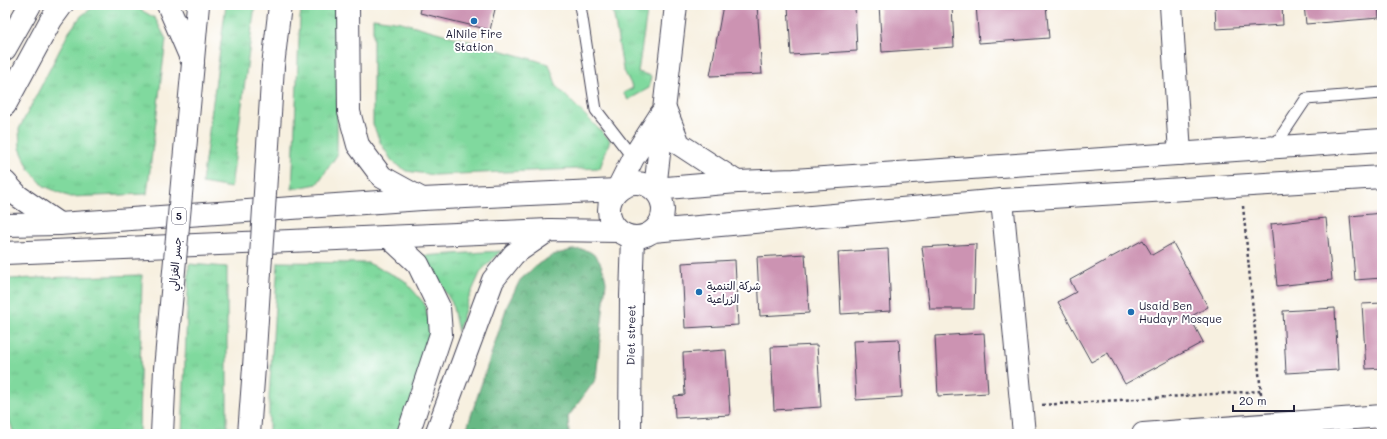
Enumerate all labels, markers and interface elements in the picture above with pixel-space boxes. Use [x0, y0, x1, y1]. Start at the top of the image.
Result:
marker: AlNile Fire Station [469, 16, 479, 26]
place label: AlNile Fire Station [446, 26, 503, 54]
road number: 5 [172, 208, 186, 224]
street label: جسر الغزالي [165, 236, 188, 292]
place label: شركة التنمية الزراعية [707, 278, 761, 306]
marker: شركة التنمية الزراعية [694, 287, 704, 297]
place label: Usaid Ben Hudayr Mosque [1139, 298, 1222, 326]
street label: Diet street [622, 305, 639, 365]
marker: Usaid Ben Hudayr Mosque [1126, 307, 1136, 317]
scale bar [1233, 387, 1294, 413]
text: 20 m [1239, 392, 1267, 408]

